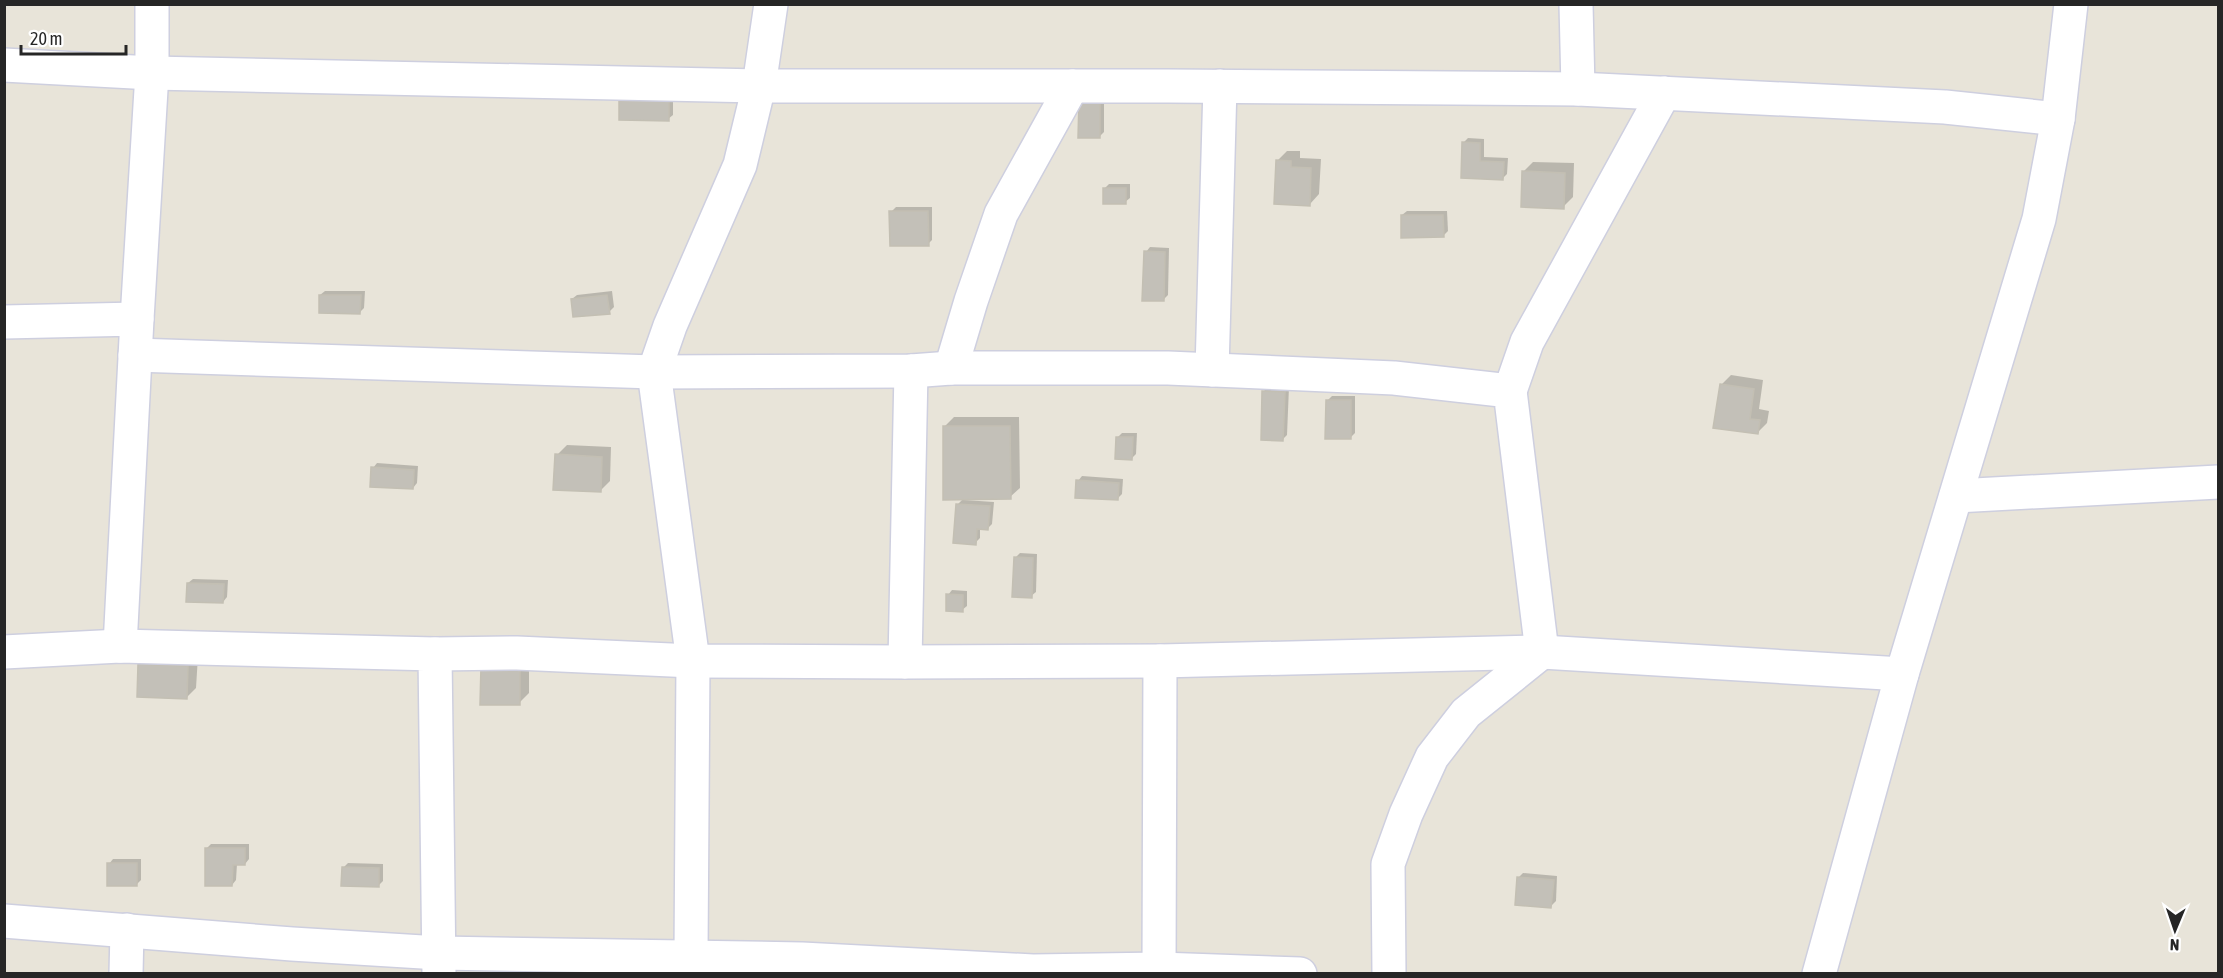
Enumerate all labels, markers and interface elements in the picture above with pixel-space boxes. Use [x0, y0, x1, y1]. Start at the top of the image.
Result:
scale bar [21, 18, 126, 56]
text: 20 m [30, 28, 62, 49]
north arrow [2145, 900, 2205, 960]
text: N [2169, 936, 2180, 954]

